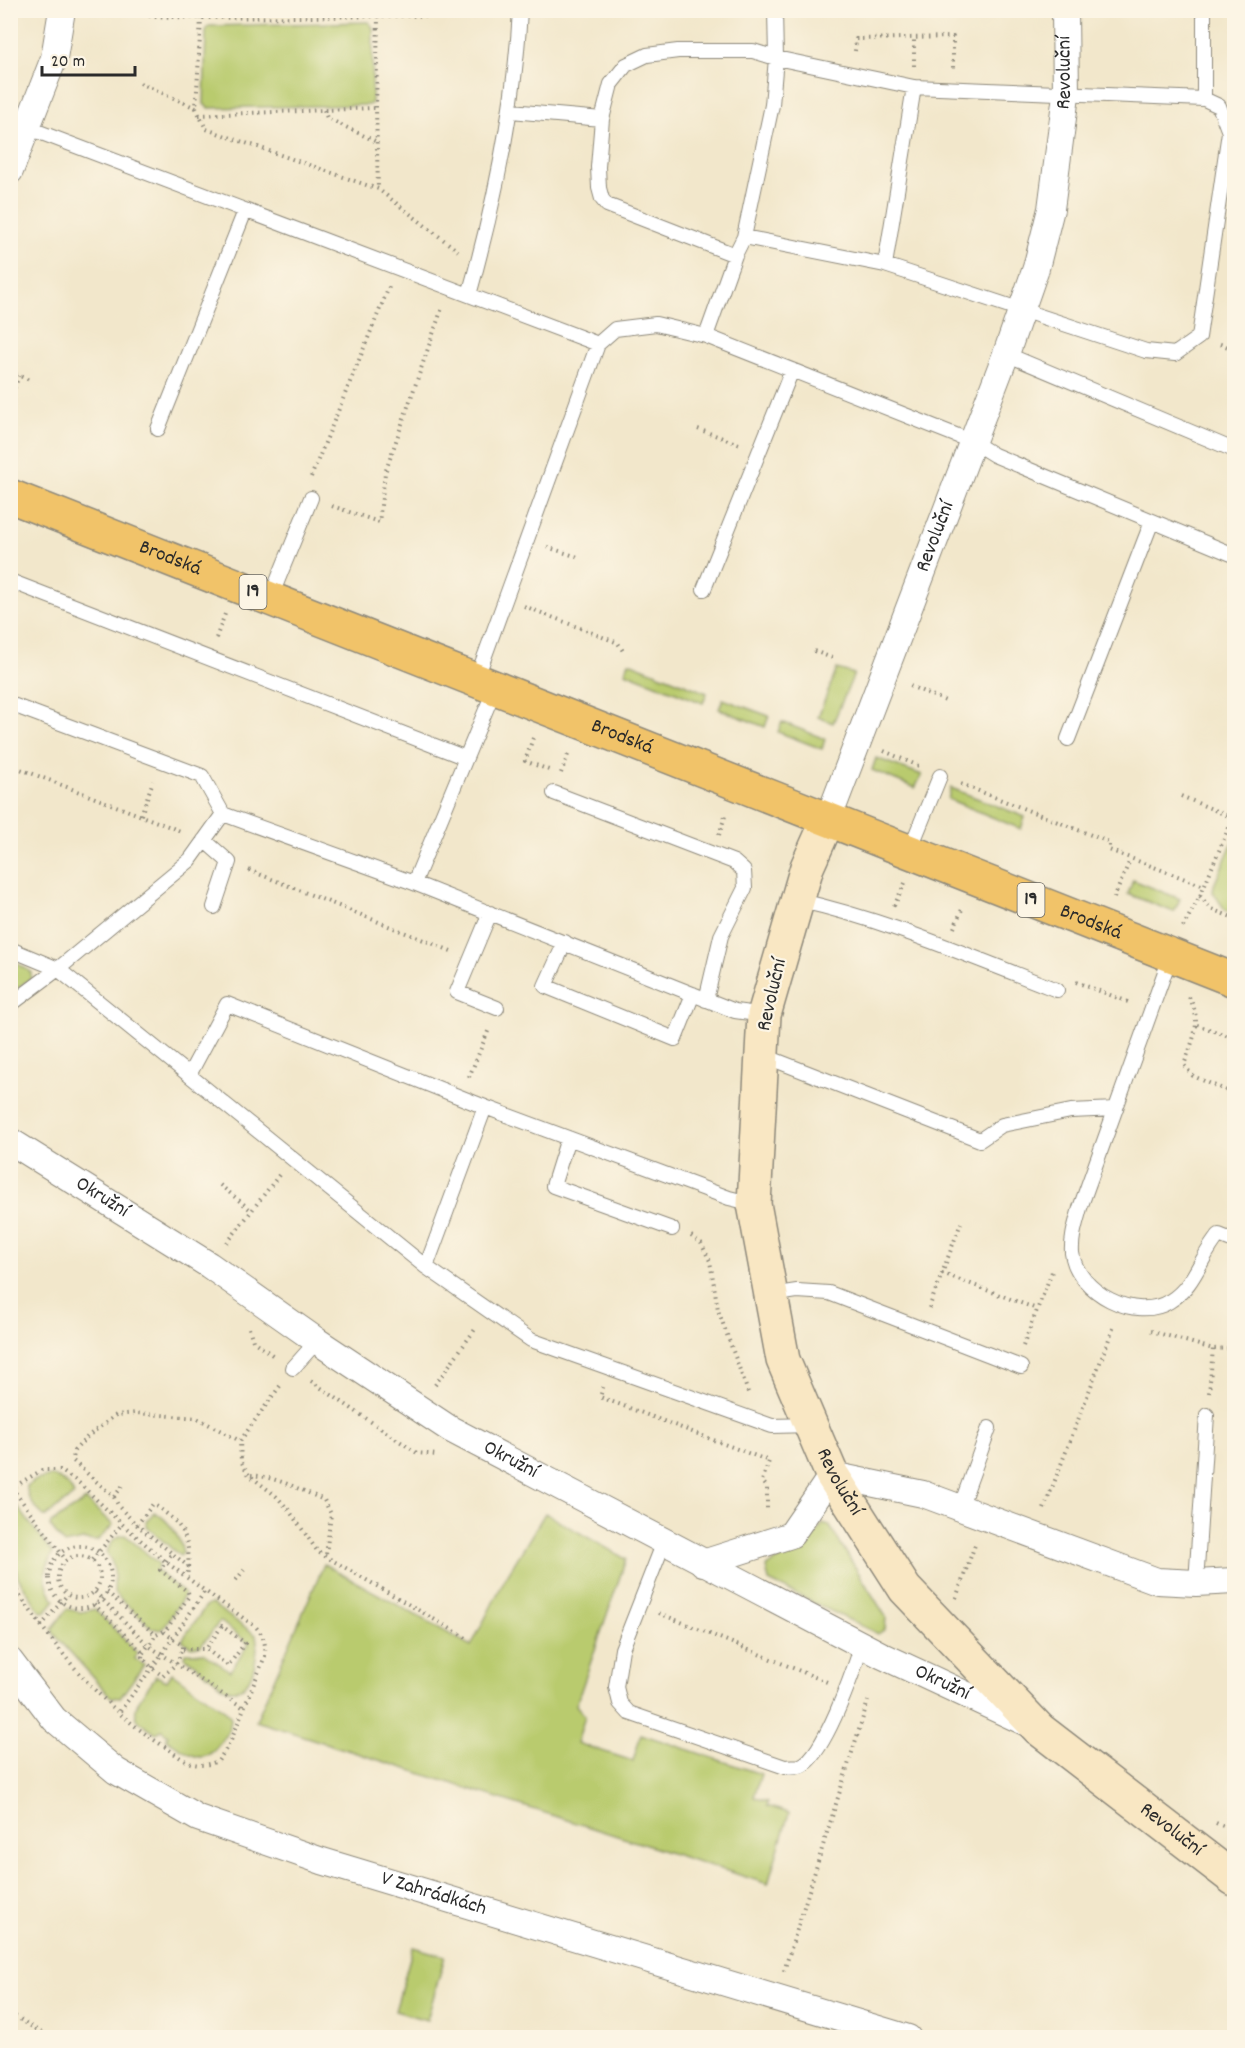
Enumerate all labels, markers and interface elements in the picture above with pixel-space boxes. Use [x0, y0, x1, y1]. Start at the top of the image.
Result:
street label: Revoluční [1049, 34, 1081, 111]
scale bar [42, 39, 135, 77]
text: 20 m [51, 50, 85, 75]
street label: Revoluční [909, 495, 964, 577]
street label: Brodská [134, 533, 206, 585]
road number: 19 [240, 575, 266, 609]
street label: Brodská [586, 712, 658, 764]
road number: 19 [1018, 883, 1044, 917]
street label: Brodská [1055, 897, 1127, 949]
street label: Revoluční [750, 954, 796, 1034]
street label: Okružní [69, 1170, 136, 1227]
street label: Okružní [477, 1434, 545, 1488]
street label: Revoluční [807, 1444, 871, 1524]
street label: Okružní [909, 1658, 977, 1710]
street label: Revoluční [1132, 1796, 1211, 1866]
street label: V Zahrádkách [377, 1865, 490, 1925]

